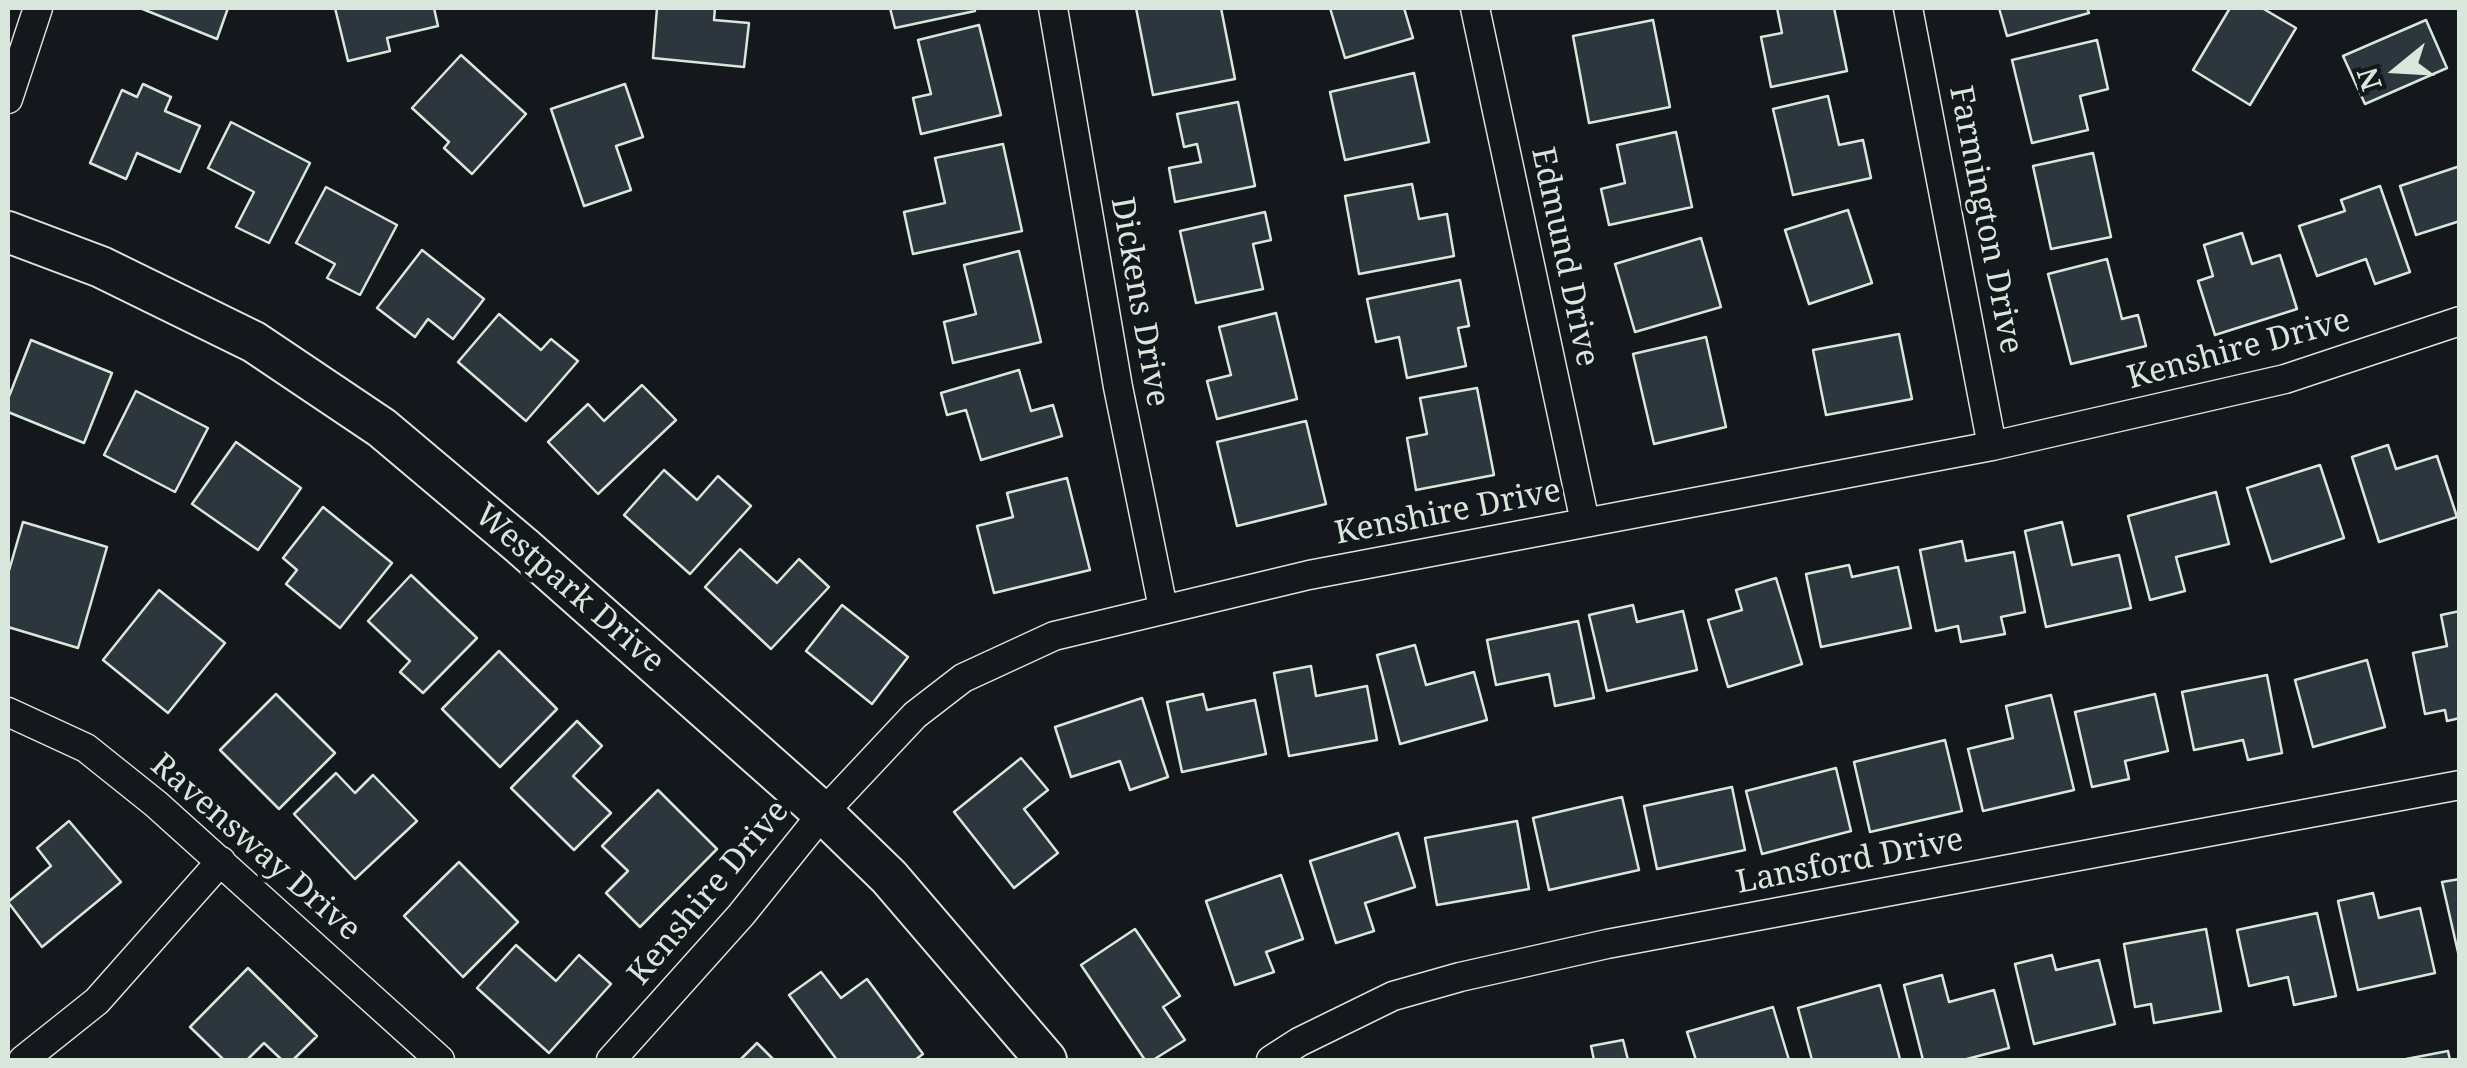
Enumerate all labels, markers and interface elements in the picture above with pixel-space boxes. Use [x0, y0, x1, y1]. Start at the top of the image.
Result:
north arrow [2347, 20, 2447, 120]
text: N [2347, 63, 2390, 96]
street label: Farmington Drive [1940, 83, 2030, 357]
street label: Edmund Drive [1522, 144, 1606, 370]
street label: Dickens Drive [1102, 194, 1176, 410]
street label: Kenshire Drive [2123, 302, 2355, 398]
street label: Kenshire Drive [1332, 472, 1564, 554]
street label: Westpark Drive [466, 496, 672, 682]
street label: Ravensway Drive [142, 746, 368, 950]
street label: Kenshire Drive [621, 793, 797, 993]
street label: Lansford Drive [1733, 821, 1967, 903]

